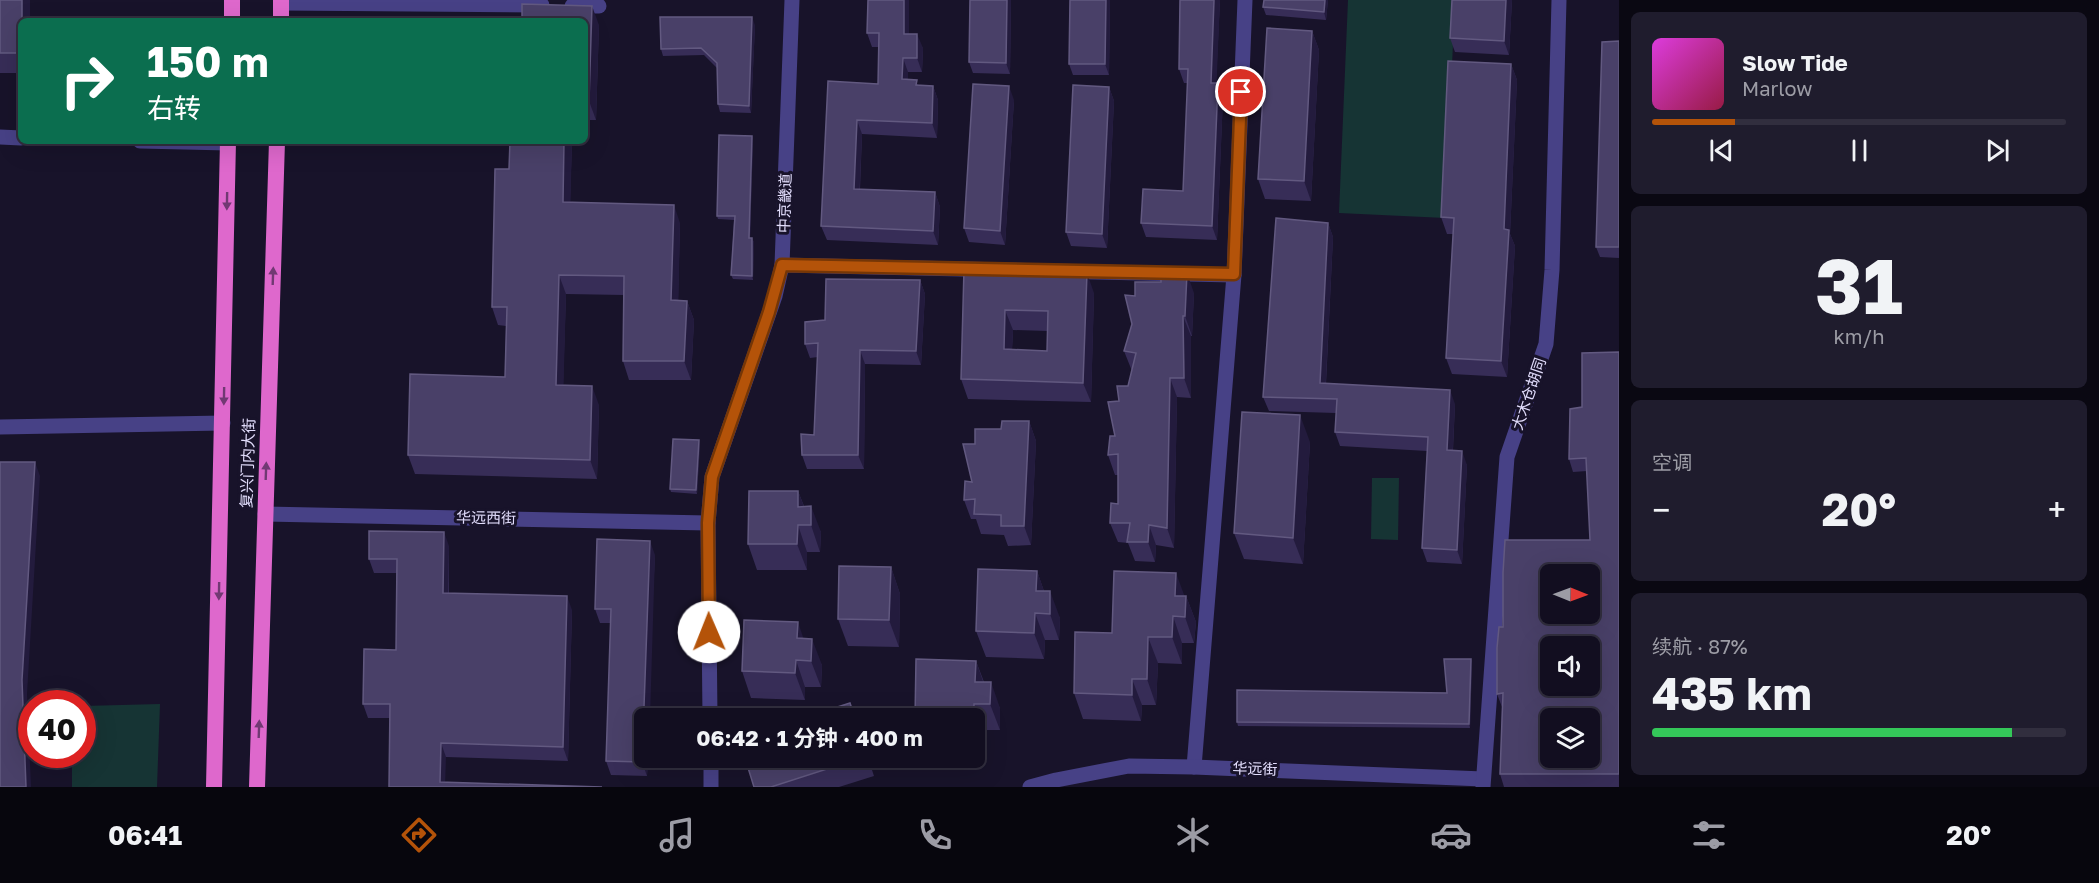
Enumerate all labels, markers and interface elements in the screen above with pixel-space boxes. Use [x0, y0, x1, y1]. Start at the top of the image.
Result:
text: 150 m [147, 36, 269, 86]
icon: right [48, 42, 126, 120]
text: Slow Tide [1742, 49, 1848, 76]
pin [1215, 66, 1266, 117]
icon: arrive [1224, 75, 1257, 108]
text: Marlow [1742, 76, 1813, 100]
text: 右转 [147, 92, 201, 124]
icon: previous [1705, 134, 1738, 167]
icon: pause [1843, 134, 1876, 167]
icon: next [1981, 134, 2014, 167]
street label: 中京畿道 [774, 173, 794, 233]
one-way arrow [222, 192, 232, 211]
text: 31 [1815, 238, 1903, 331]
one-way arrow [268, 266, 277, 285]
text: km/h [1834, 324, 1884, 348]
street label: 大木仓胡同 [1507, 355, 1549, 432]
one-way arrow [219, 387, 228, 406]
street label: 复兴门内大街 [236, 418, 258, 508]
text: 空调 [1652, 450, 1692, 474]
one-way arrow [261, 461, 271, 480]
text: 20° [1822, 482, 1896, 536]
text: − [1652, 490, 1670, 529]
text: + [2048, 490, 2066, 529]
street label: 华远西街 [456, 507, 516, 527]
north arrow [1540, 564, 1600, 624]
map controls [1540, 564, 1600, 768]
one-way arrow [214, 582, 224, 601]
position arrow [677, 600, 741, 664]
text: 续航 · 87% [1652, 634, 1748, 658]
button: sound [1540, 636, 1600, 696]
text: 435 km [1652, 666, 1812, 720]
speed limit sign: 40 [18, 690, 96, 768]
button: layers [1540, 708, 1600, 768]
one-way arrow [254, 719, 263, 738]
text: 06:42 · 1 分钟 · 400 m [696, 724, 923, 751]
street label: 华远街 [1232, 758, 1278, 778]
icon: directions [398, 814, 440, 856]
icon: music [656, 814, 698, 856]
icon: phone [914, 814, 956, 856]
icon: climate [1172, 814, 1214, 856]
icon: car [1430, 814, 1472, 856]
icon: filters [1688, 814, 1730, 856]
text: 06:41 [108, 819, 182, 851]
text: 20° [1946, 819, 1991, 851]

